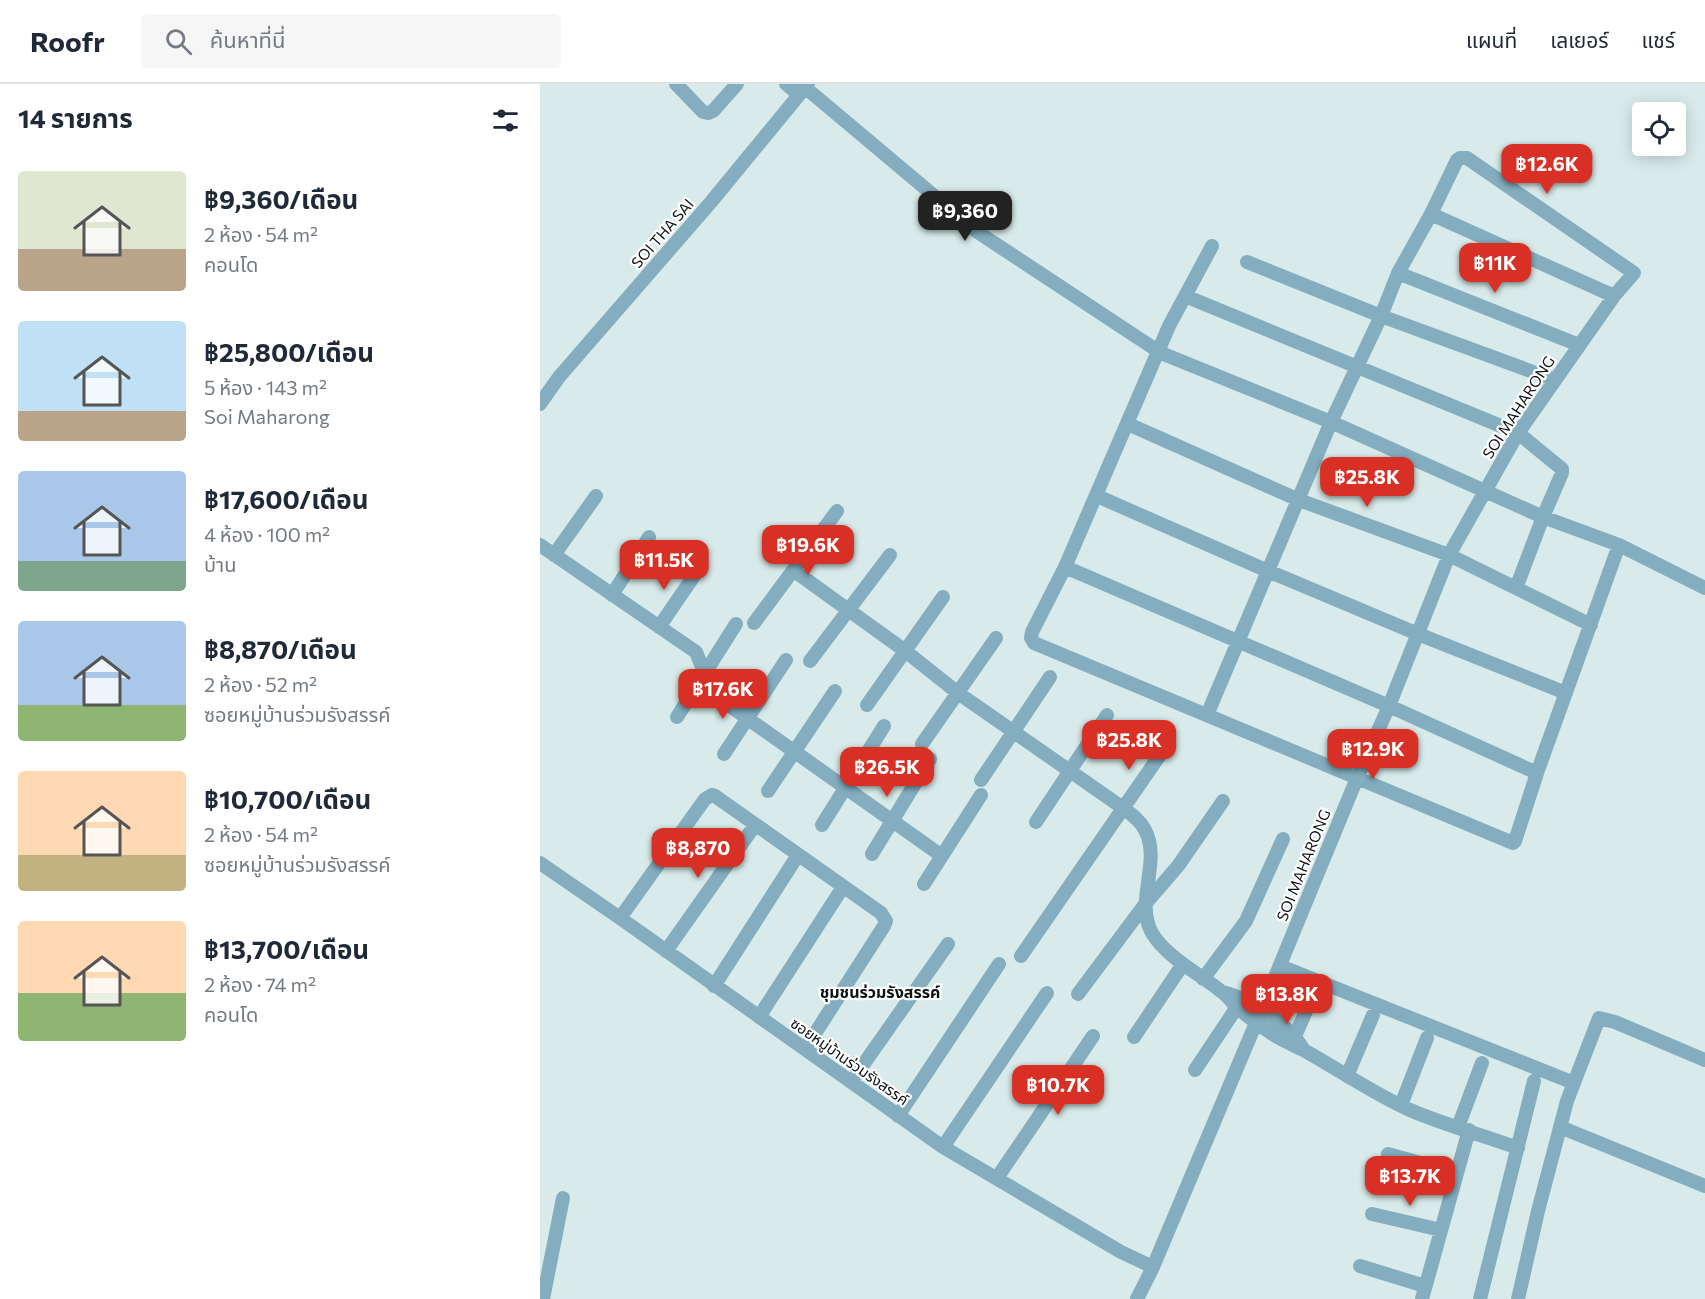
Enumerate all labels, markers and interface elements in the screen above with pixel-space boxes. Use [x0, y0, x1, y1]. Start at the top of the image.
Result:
search box [141, 14, 561, 68]
text: Roofr [30, 24, 105, 58]
icon: search [162, 25, 195, 58]
text: ค้นหาที่นี่ [210, 26, 285, 53]
text: แผนที่ [1466, 27, 1517, 52]
text: เลเยอร์ [1550, 27, 1609, 52]
text: แชร์ [1642, 27, 1675, 52]
text: 14 รายการ [18, 102, 133, 133]
map controls [1632, 102, 1686, 156]
button: locate [1632, 102, 1686, 156]
icon: filters [489, 104, 522, 137]
pin: ฿12.6K [1498, 144, 1596, 195]
text: ฿12.6K [1515, 151, 1579, 175]
text: ฿9,360/เดือน [204, 183, 358, 214]
pin: ฿9,360 [916, 191, 1014, 242]
icon: home [66, 195, 138, 267]
street label: SOI THA SAI [627, 195, 697, 271]
text: ฿9,360 [932, 198, 998, 222]
text: 2 ห้อง · 54 m² [204, 222, 318, 246]
pin: ฿11K [1459, 243, 1531, 294]
text: ฿11K [1473, 250, 1517, 274]
text: คอนโด [204, 252, 258, 276]
text: ฿25,800/เดือน [204, 336, 374, 367]
icon: home [66, 345, 138, 417]
street label: SOI MAHARONG [1478, 352, 1558, 462]
text: 5 ห้อง · 143 m² [204, 375, 327, 399]
text: Soi Maharong [204, 404, 330, 428]
pin: ฿25.8K [1318, 457, 1416, 508]
text: ฿25.8K [1334, 464, 1400, 488]
text: ฿17,600/เดือน [204, 483, 368, 514]
icon: home [66, 495, 138, 567]
text: 4 ห้อง · 100 m² [204, 522, 330, 546]
pin: ฿19.6K [759, 525, 857, 576]
text: ฿19.6K [776, 532, 840, 556]
pin: ฿11.5K [615, 540, 713, 591]
text: ฿11.5K [634, 547, 694, 571]
text: บ้าน [204, 552, 236, 576]
text: ฿8,870/เดือน [204, 633, 357, 664]
icon: home [66, 645, 138, 717]
pin: ฿17.6K [674, 669, 772, 720]
text: 2 ห้อง · 52 m² [204, 672, 317, 696]
text: ฿17.6K [692, 676, 754, 700]
text: ซอยหมู่บ้านร่วมรังสรรค์ [204, 702, 391, 726]
pin: ฿25.8K [1080, 720, 1178, 771]
text: ฿25.8K [1096, 727, 1162, 751]
pin: ฿12.9K [1324, 729, 1422, 780]
text: ฿12.9K [1341, 736, 1405, 760]
pin: ฿26.5K [838, 747, 936, 798]
text: ฿26.5K [854, 754, 920, 778]
text: ฿10,700/เดือน [204, 783, 371, 814]
icon: home [66, 795, 138, 867]
street label: SOI MAHARONG [1272, 807, 1334, 923]
text: 2 ห้อง · 54 m² [204, 822, 318, 846]
pin: ฿8,870 [649, 828, 747, 879]
text: ฿8,870 [666, 835, 730, 859]
text: ซอยหมู่บ้านร่วมรังสรรค์ [204, 852, 391, 876]
text: ฿13,700/เดือน [204, 933, 369, 964]
icon: home [66, 945, 138, 1017]
text: 2 ห้อง · 74 m² [204, 972, 316, 996]
pin: ฿13.8K [1238, 974, 1336, 1025]
text: ฿13.8K [1255, 981, 1319, 1005]
district label: ชุมชนร่วมรังสรรค์ [820, 982, 940, 1002]
text: คอนโด [204, 1002, 258, 1026]
street label: ซอยหมู่บ้านร่วมรังสรรค์ [787, 1013, 912, 1109]
pin: ฿10.7K [1009, 1065, 1107, 1116]
text: ฿10.7K [1026, 1072, 1090, 1096]
pin: ฿13.7K [1361, 1156, 1459, 1207]
text: ฿13.7K [1379, 1163, 1441, 1187]

